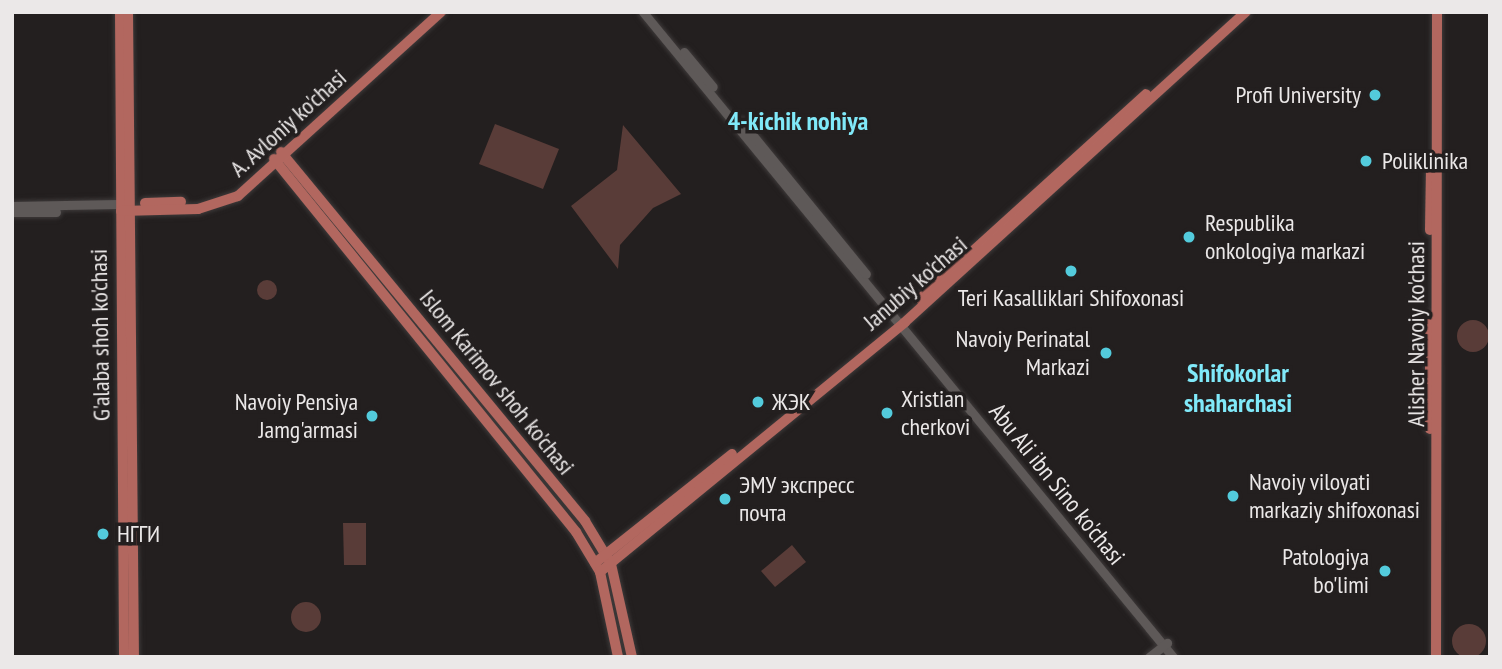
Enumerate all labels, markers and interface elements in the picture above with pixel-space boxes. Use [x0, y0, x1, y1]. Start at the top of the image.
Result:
street label: A. Avloniy ko'chasi [223, 62, 353, 184]
place label: Profi University [1235, 81, 1361, 109]
marker: Profi University [1367, 87, 1383, 103]
district label: 4-kichik nohiya [727, 105, 869, 137]
place label: Poliklinika [1382, 147, 1468, 175]
marker: Poliklinika [1356, 151, 1376, 171]
place label: Respublika onkologiya markazi [1205, 209, 1365, 265]
marker: Respublika onkologiya markazi [1179, 227, 1199, 247]
street label: Janubiy ko'chasi [857, 230, 973, 336]
street label: Alisher Navoiy ko'chasi [1402, 241, 1430, 427]
street label: G'alaba shoh ko'chasi [84, 249, 116, 421]
marker: Teri Kasalliklari Shifoxonasi [1061, 261, 1081, 281]
street label: Islom Karimov shoh ko'chasi [413, 283, 581, 481]
place label: Teri Kasalliklari Shifoxonasi [958, 284, 1184, 312]
place label: Navoiy Perinatal Markazi [955, 325, 1090, 381]
marker: Navoiy Perinatal Markazi [1096, 343, 1116, 363]
district label: Shifokorlar shaharchasi [1184, 357, 1292, 418]
place label: Xristian cherkovi [901, 385, 970, 441]
place label: Navoiy Pensiya Jamg'armasi [234, 388, 358, 444]
place label: ЖЭК [772, 388, 811, 416]
marker: ЖЭК [750, 394, 766, 410]
street label: Abu Ali ibn Sino ko'chasi [983, 397, 1131, 571]
marker: Xristian cherkovi [879, 405, 895, 421]
marker: Navoiy Pensiya Jamg'armasi [364, 408, 380, 424]
place label: Navoiy viloyati markaziy shifoxonasi [1249, 468, 1421, 524]
place label: ЭМУ экспресс почта [739, 471, 855, 527]
marker: Navoiy viloyati markaziy shifoxonasi [1223, 486, 1243, 506]
marker: ЭМУ экспресс почта [717, 491, 733, 507]
place label: НГГИ [117, 520, 160, 548]
marker: НГГИ [95, 526, 111, 542]
place label: Patologiya bo'limi [1282, 543, 1369, 599]
marker: Patologiya bo'limi [1375, 561, 1395, 581]

